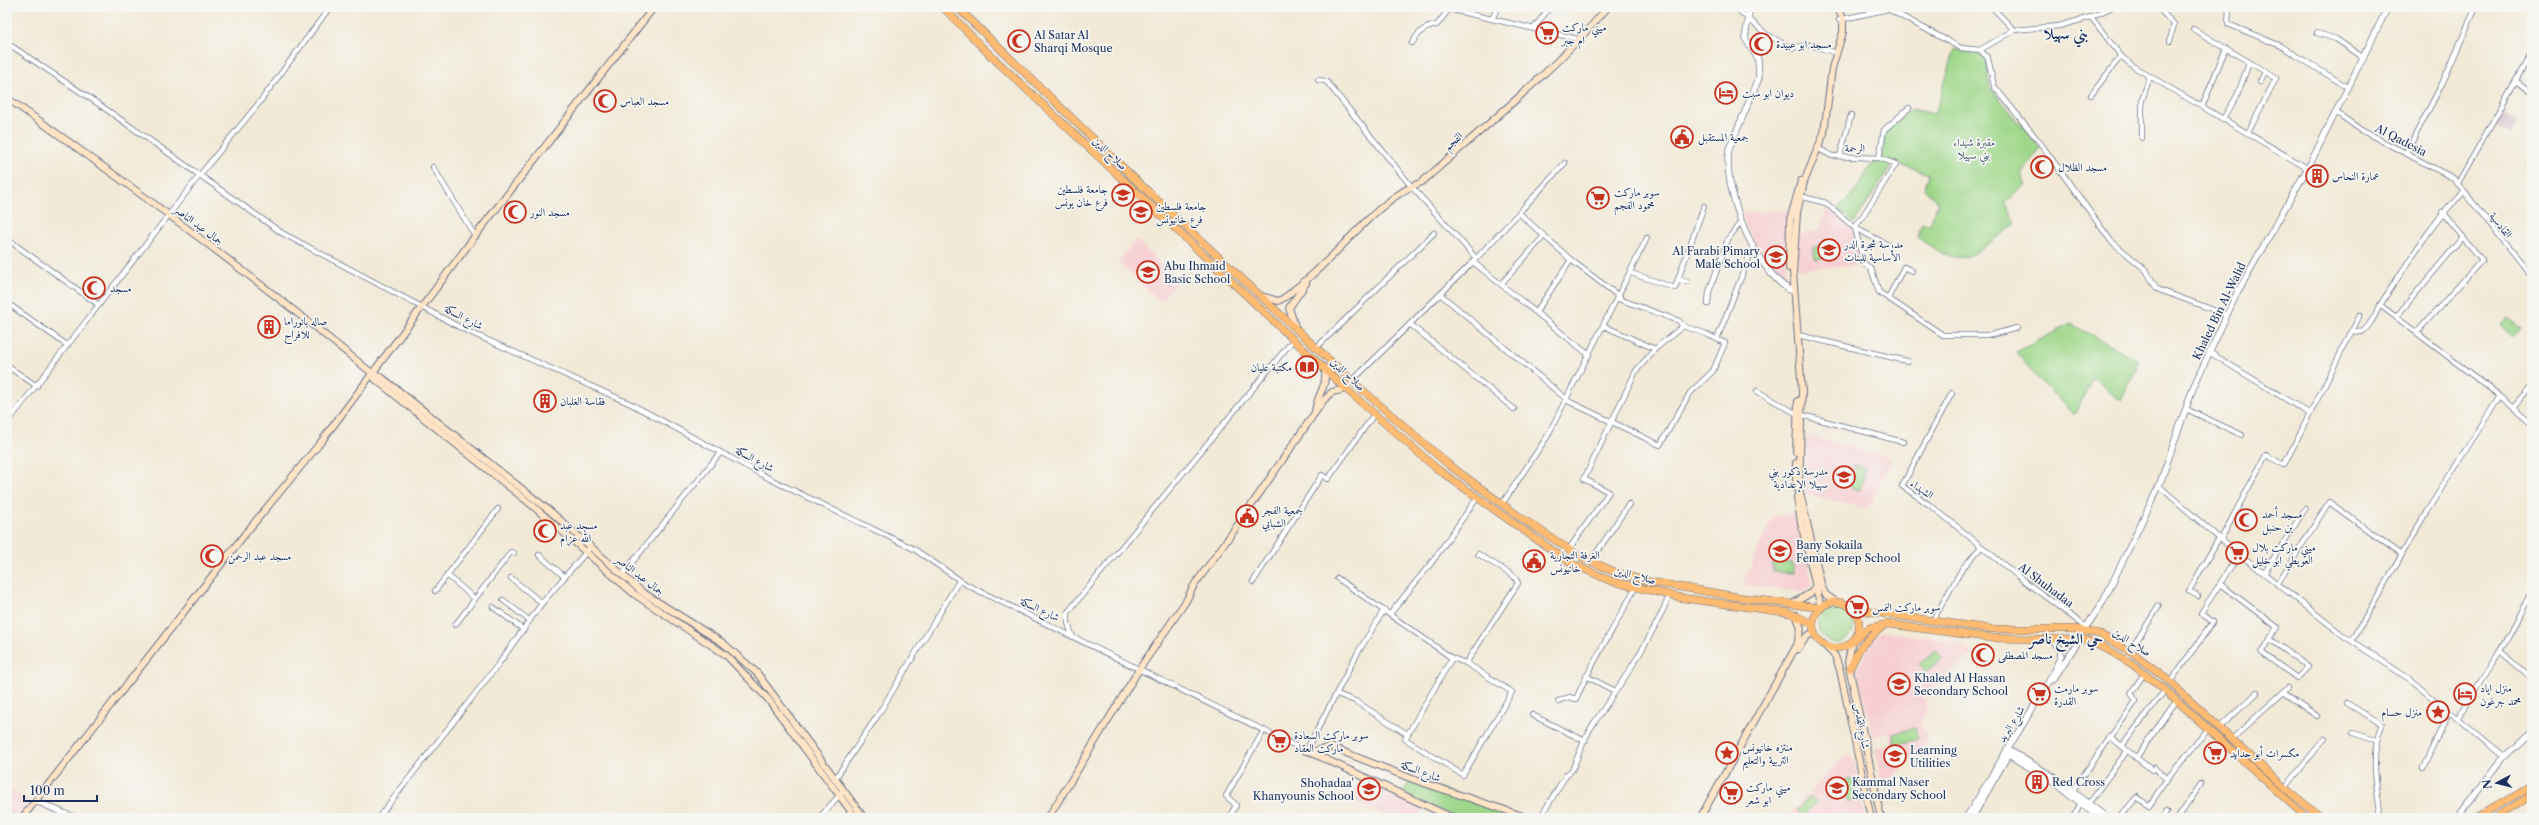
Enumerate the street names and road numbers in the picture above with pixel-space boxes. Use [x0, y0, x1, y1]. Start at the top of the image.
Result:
street label: Al Qadesia [2372, 121, 2429, 159]
street label: الفجم [1441, 129, 1468, 156]
street label: صلاح الدين [1087, 133, 1131, 176]
street label: الرحمة [1845, 141, 1865, 155]
street label: جمال عبد الناصر [170, 201, 226, 249]
street label: القادسية [2487, 209, 2515, 241]
street label: Khaled Bin Al-Walid [2189, 260, 2249, 362]
street label: شارع السكة [440, 301, 486, 335]
street label: صلاح الدين [1325, 354, 1369, 397]
street label: شارع السكة [731, 443, 777, 478]
street label: الشهداء [1907, 476, 1936, 503]
street label: جمال عبد الناصر [612, 551, 667, 599]
street label: Al Shuhadaa [2015, 559, 2077, 610]
street label: صلاح الدين [1612, 563, 1658, 591]
street label: شارع السكة [1016, 593, 1062, 627]
street label: صلاح الدين [2108, 625, 2154, 663]
street label: شارع القدس [1848, 702, 1873, 751]
street label: شارع البريد [1994, 703, 2030, 746]
street label: شارع السكة [1397, 757, 1443, 787]

